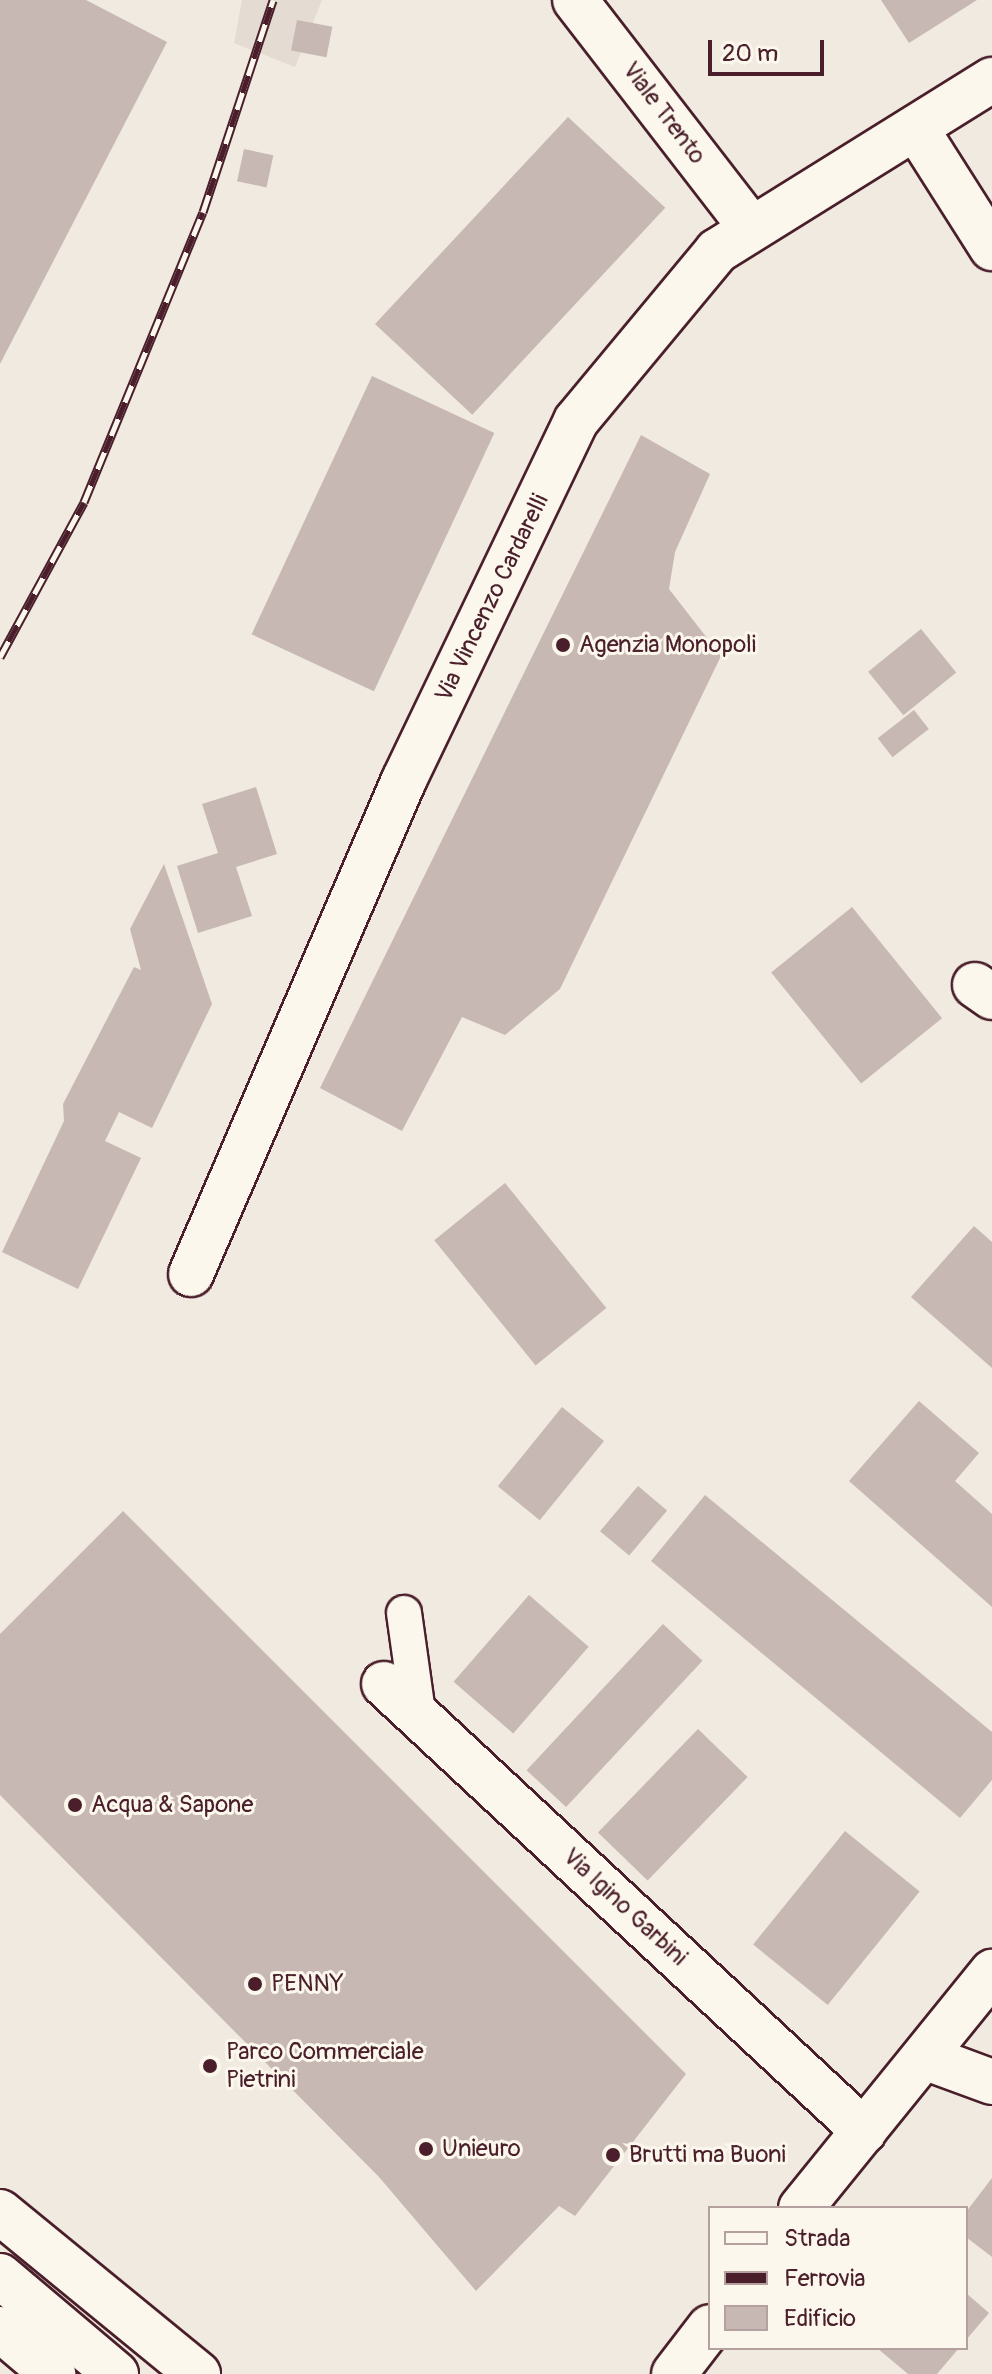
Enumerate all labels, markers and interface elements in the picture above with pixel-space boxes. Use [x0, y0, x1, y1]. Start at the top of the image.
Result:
scale bar [712, 24, 828, 74]
text: 20 m [722, 39, 778, 68]
street label: Viale Trento [616, 56, 712, 170]
street label: Via Vincenzo Cardarelli [429, 490, 555, 706]
place label: Agenzia Monopoli [579, 631, 756, 659]
marker: Agenzia Monopoli [554, 636, 572, 654]
place label: Acqua & Sapone [91, 1791, 253, 1819]
marker: Acqua & Sapone [66, 1796, 84, 1814]
street label: Via Igino Garbini [557, 1842, 693, 1972]
place label: PENNY [271, 1970, 344, 1998]
marker: PENNY [246, 1975, 264, 1993]
place label: Parco Commerciale Pietrini [226, 2038, 423, 2094]
marker: Parco Commerciale Pietrini [201, 2057, 219, 2075]
place label: Unieuro [442, 2135, 521, 2163]
marker: Unieuro [417, 2140, 435, 2158]
place label: Brutti ma Buoni [629, 2141, 786, 2169]
marker: Brutti ma Buoni [604, 2146, 622, 2164]
legend [708, 2206, 968, 2350]
text: Strada [784, 2224, 850, 2253]
text: Ferrovia [784, 2264, 865, 2293]
text: Edificio [784, 2304, 856, 2333]

